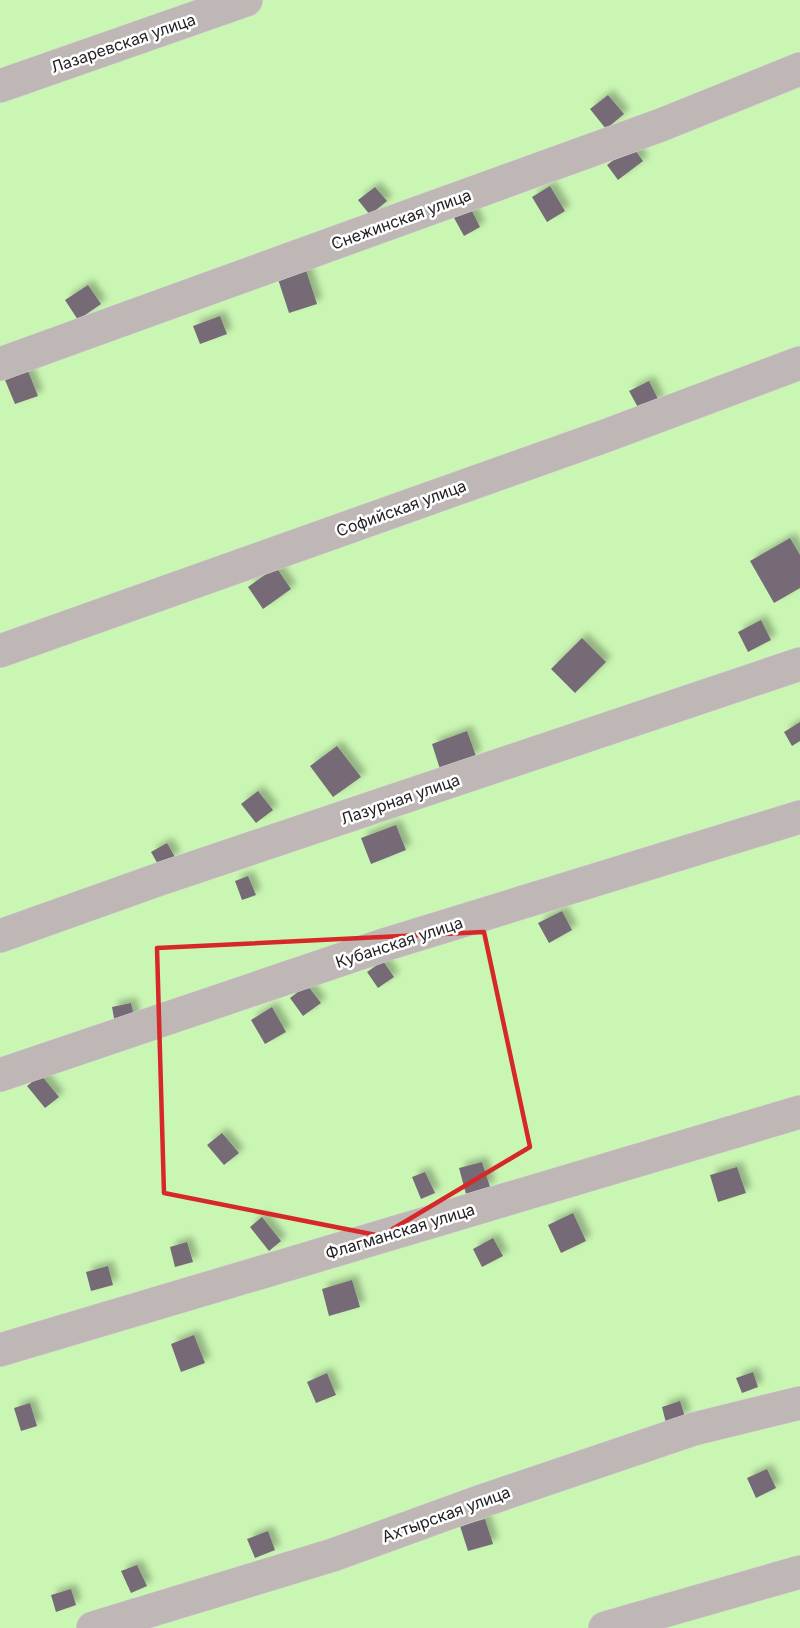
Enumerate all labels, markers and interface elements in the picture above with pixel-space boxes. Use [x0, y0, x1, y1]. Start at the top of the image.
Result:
street label: Лазаревская улица [48, 9, 198, 77]
street label: Снежинская улица [328, 184, 474, 254]
street label: Софийская улица [333, 475, 469, 541]
street label: Лазурная улица [338, 769, 462, 829]
street label: Кубанская улица [333, 912, 465, 972]
street label: Флагманская улица [323, 1199, 477, 1263]
street label: Ахтырская улица [379, 1482, 513, 1546]

